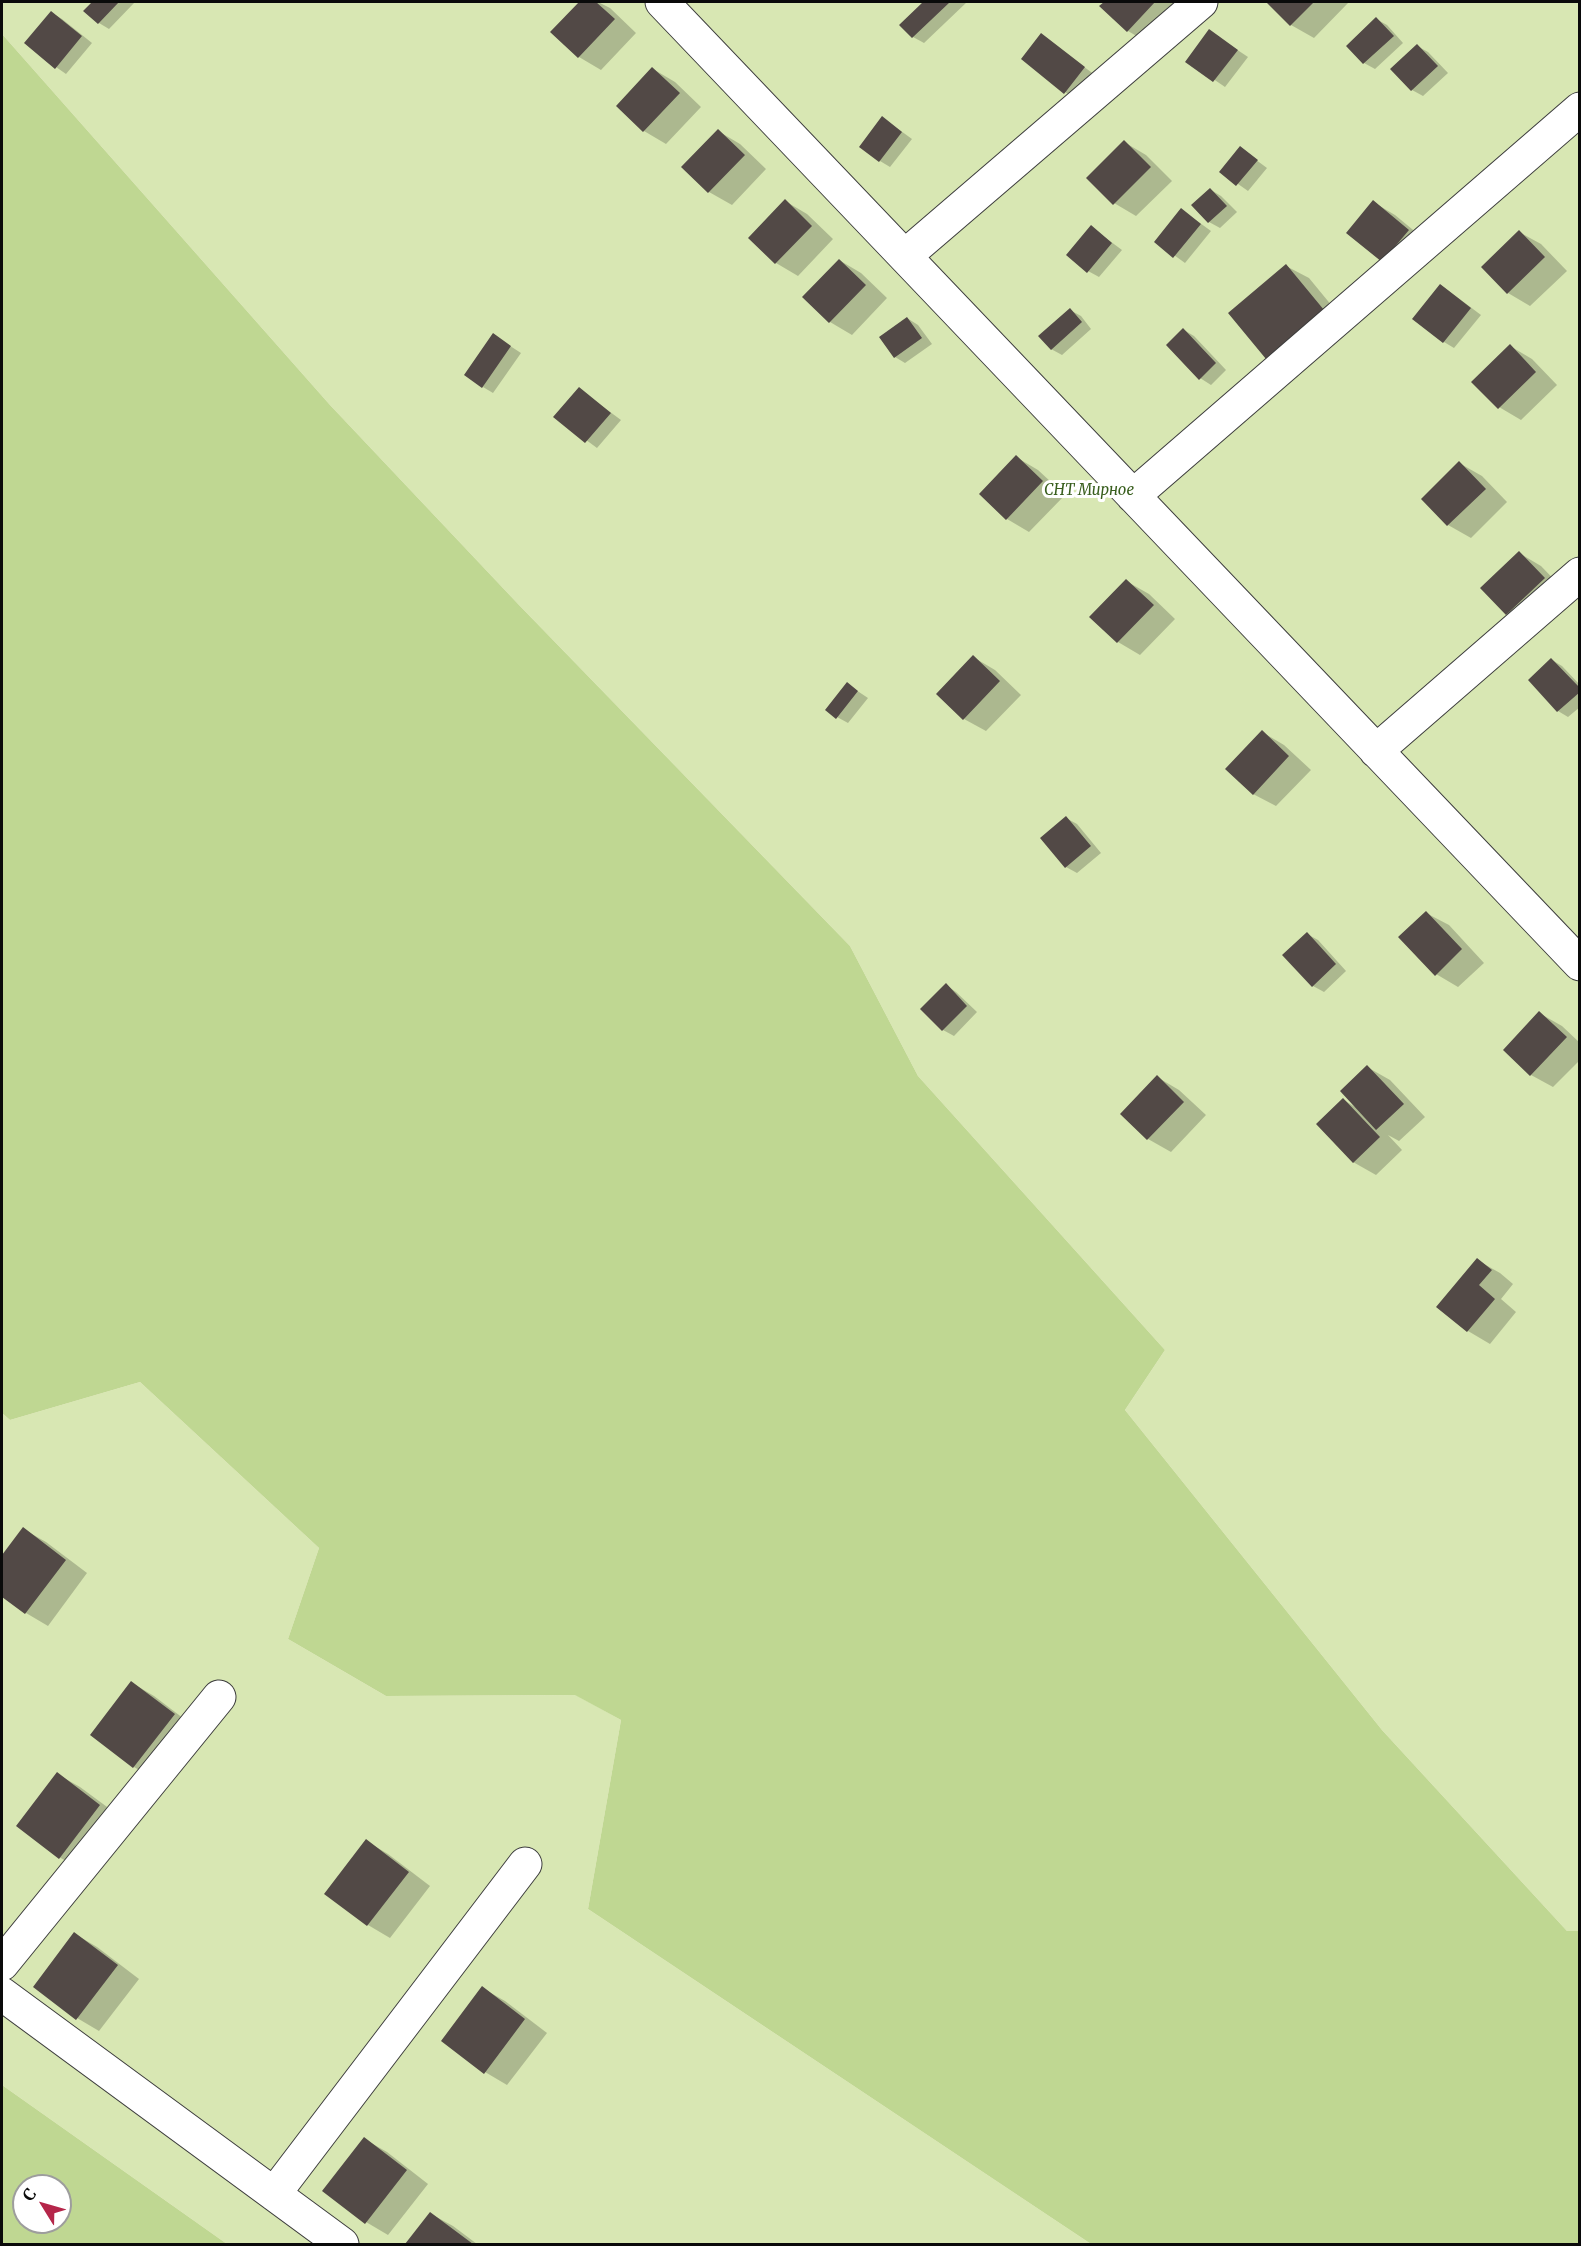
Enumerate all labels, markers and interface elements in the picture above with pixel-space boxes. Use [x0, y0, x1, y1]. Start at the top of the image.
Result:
park label: СНТ Мирное [1044, 482, 1134, 500]
north arrow [12, 2174, 72, 2234]
text: С [18, 2184, 40, 2205]

